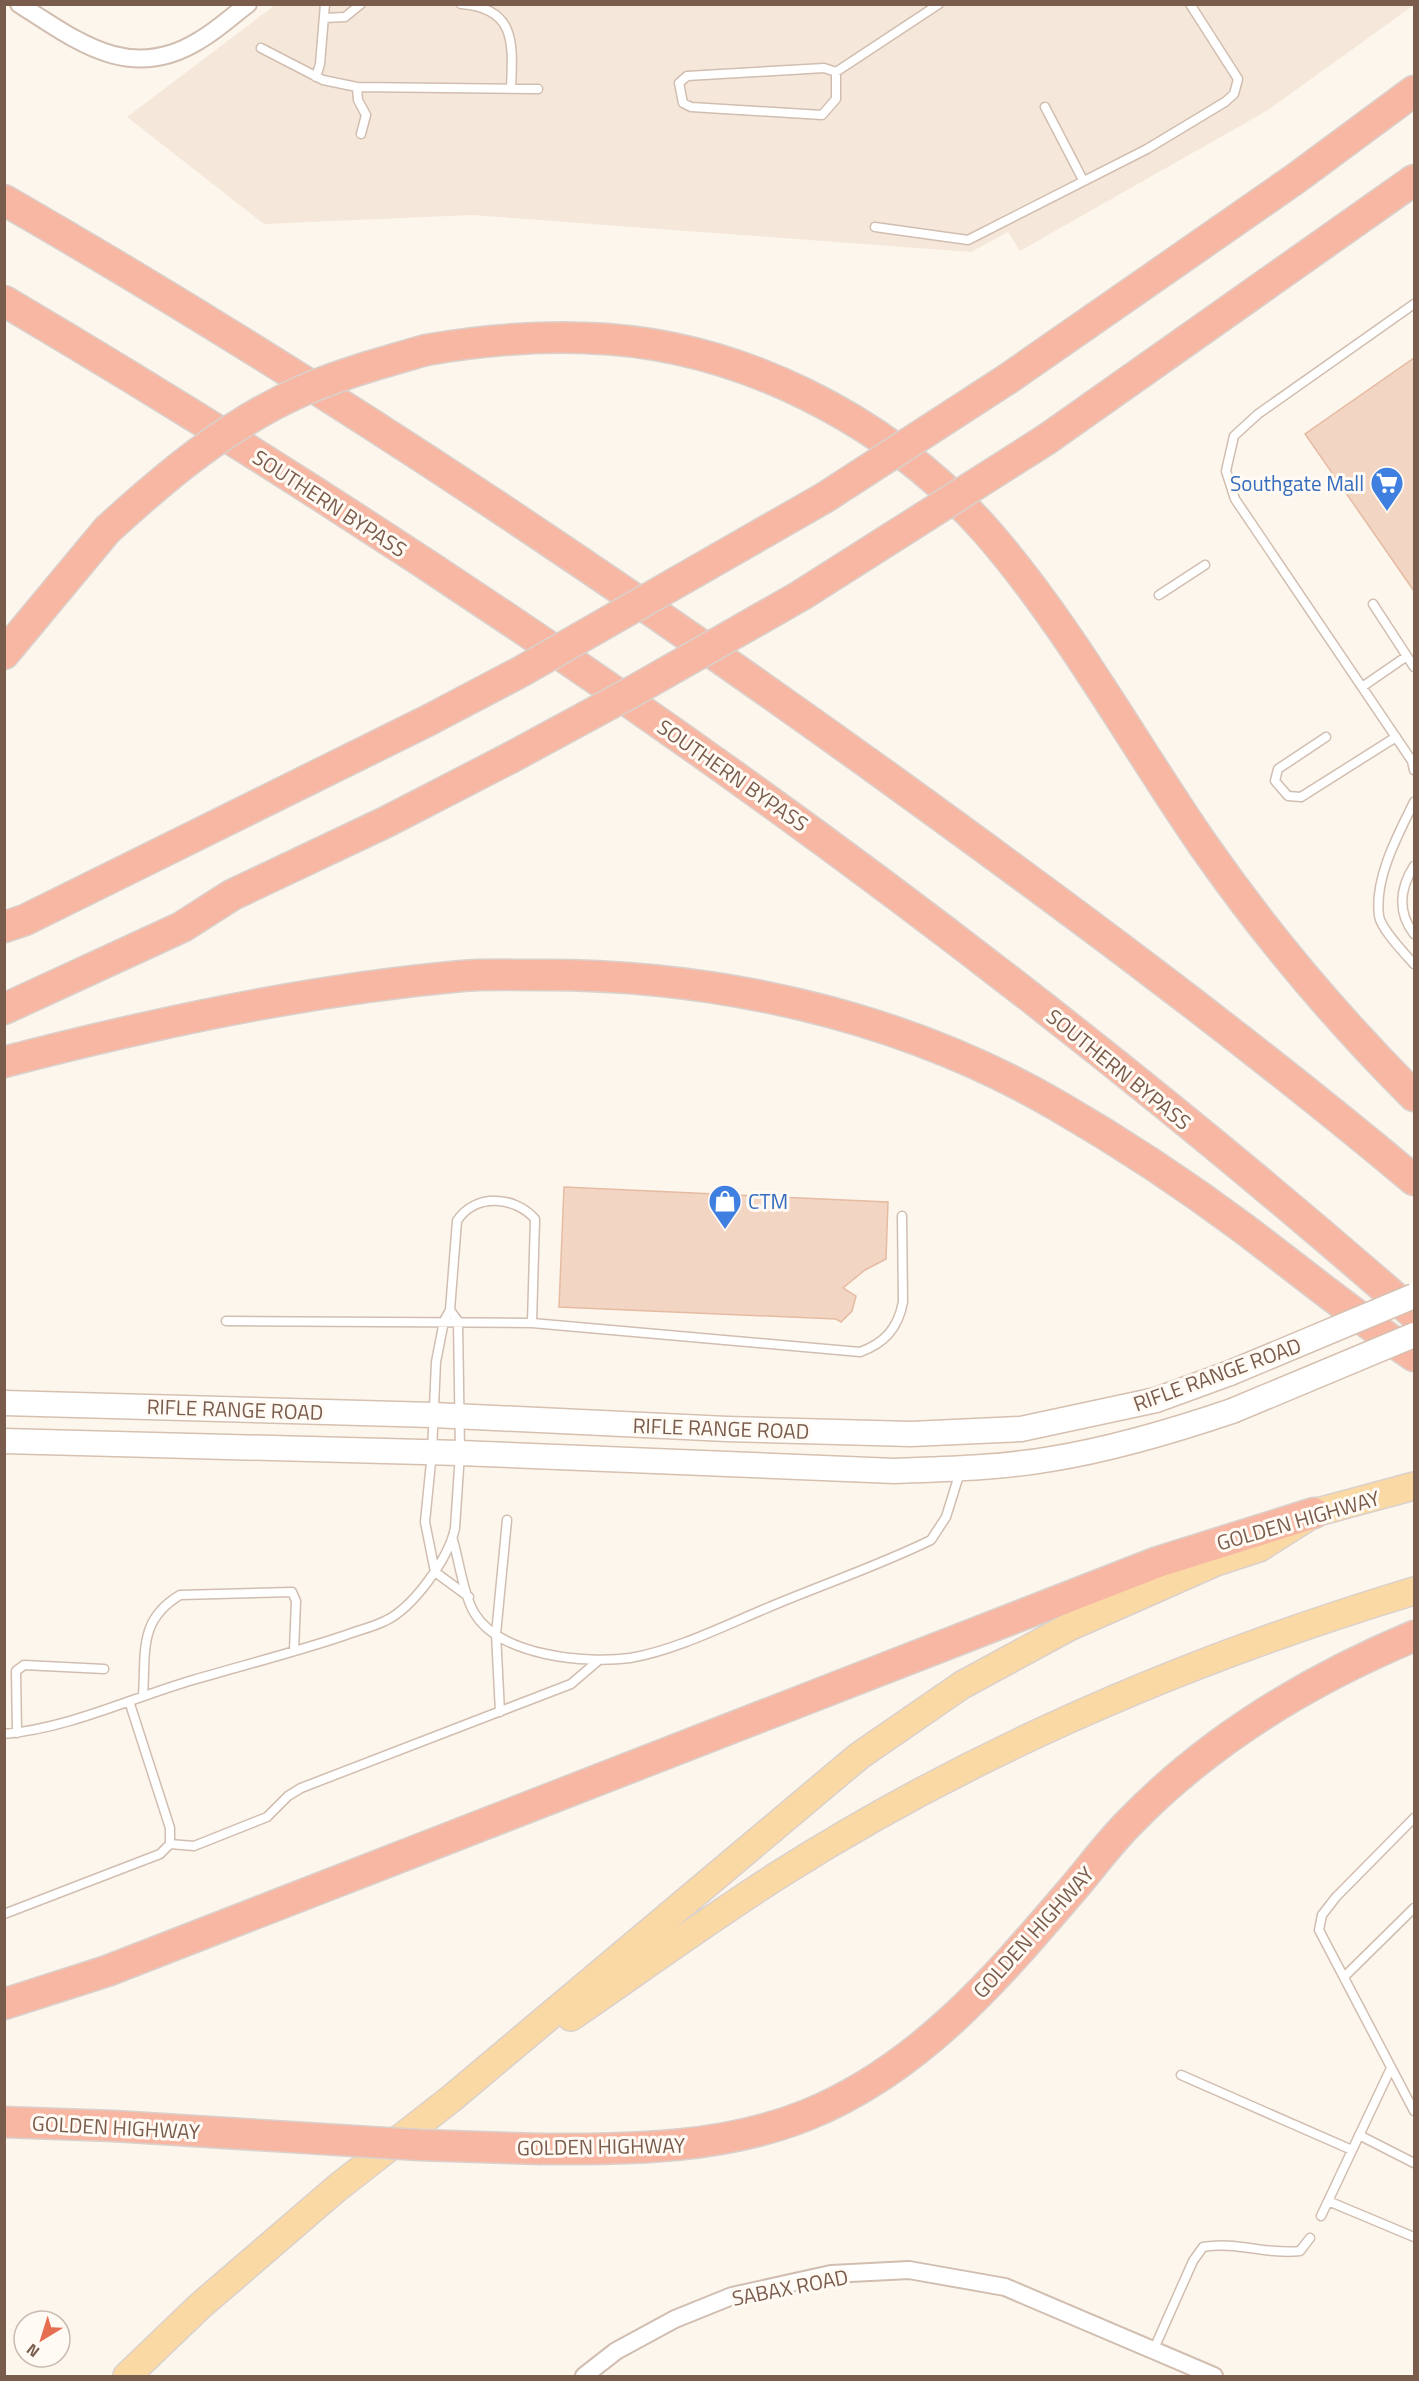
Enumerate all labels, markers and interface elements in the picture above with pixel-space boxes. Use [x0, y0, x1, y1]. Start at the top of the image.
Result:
street label: SOUTHERN BYPASS [247, 441, 413, 565]
supermarket icon: Southgate Mall [1369, 465, 1405, 512]
place label: Southgate Mall [1230, 467, 1364, 499]
street label: SOUTHERN BYPASS [651, 711, 815, 839]
street label: SOUTHERN BYPASS [1040, 1001, 1198, 1137]
shop icon: CTM [707, 1183, 743, 1230]
place label: CTM [748, 1185, 788, 1217]
street label: RIFLE RANGE ROAD [1128, 1329, 1306, 1419]
street label: RIFLE RANGE ROAD [146, 1390, 324, 1428]
street label: RIFLE RANGE ROAD [632, 1409, 810, 1447]
street label: GOLDEN HIGHWAY [1213, 1481, 1384, 1559]
street label: GOLDEN HIGHWAY [965, 1858, 1102, 2005]
street label: GOLDEN HIGHWAY [31, 2107, 202, 2147]
street label: GOLDEN HIGHWAY [517, 2129, 686, 2163]
street label: SABAX ROAD [729, 2260, 851, 2314]
north arrow [12, 2309, 72, 2369]
text: N [21, 2338, 45, 2364]

